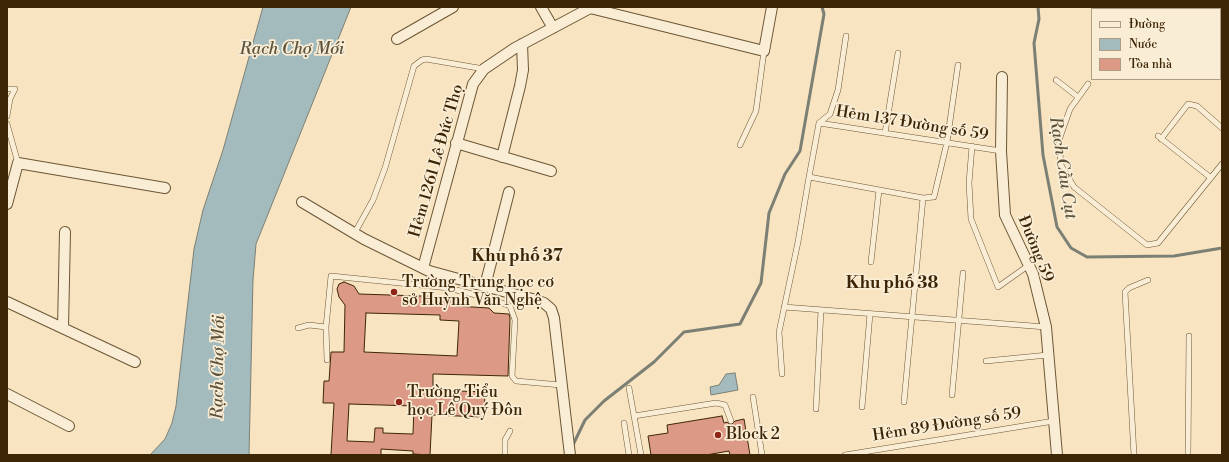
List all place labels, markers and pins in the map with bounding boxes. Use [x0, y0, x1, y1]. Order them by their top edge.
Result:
place label: Trường Trung học cơ sở Huỳnh Văn Nghệ [402, 273, 554, 311]
marker: Trường Trung học cơ sở Huỳnh Văn Nghệ [389, 287, 399, 297]
place label: Trường Tiểu học Lê Quý Đôn [407, 383, 523, 421]
marker: Trường Tiểu học Lê Quý Đôn [394, 397, 404, 407]
place label: Block 2 [726, 425, 780, 445]
marker: Block 2 [713, 430, 723, 440]

